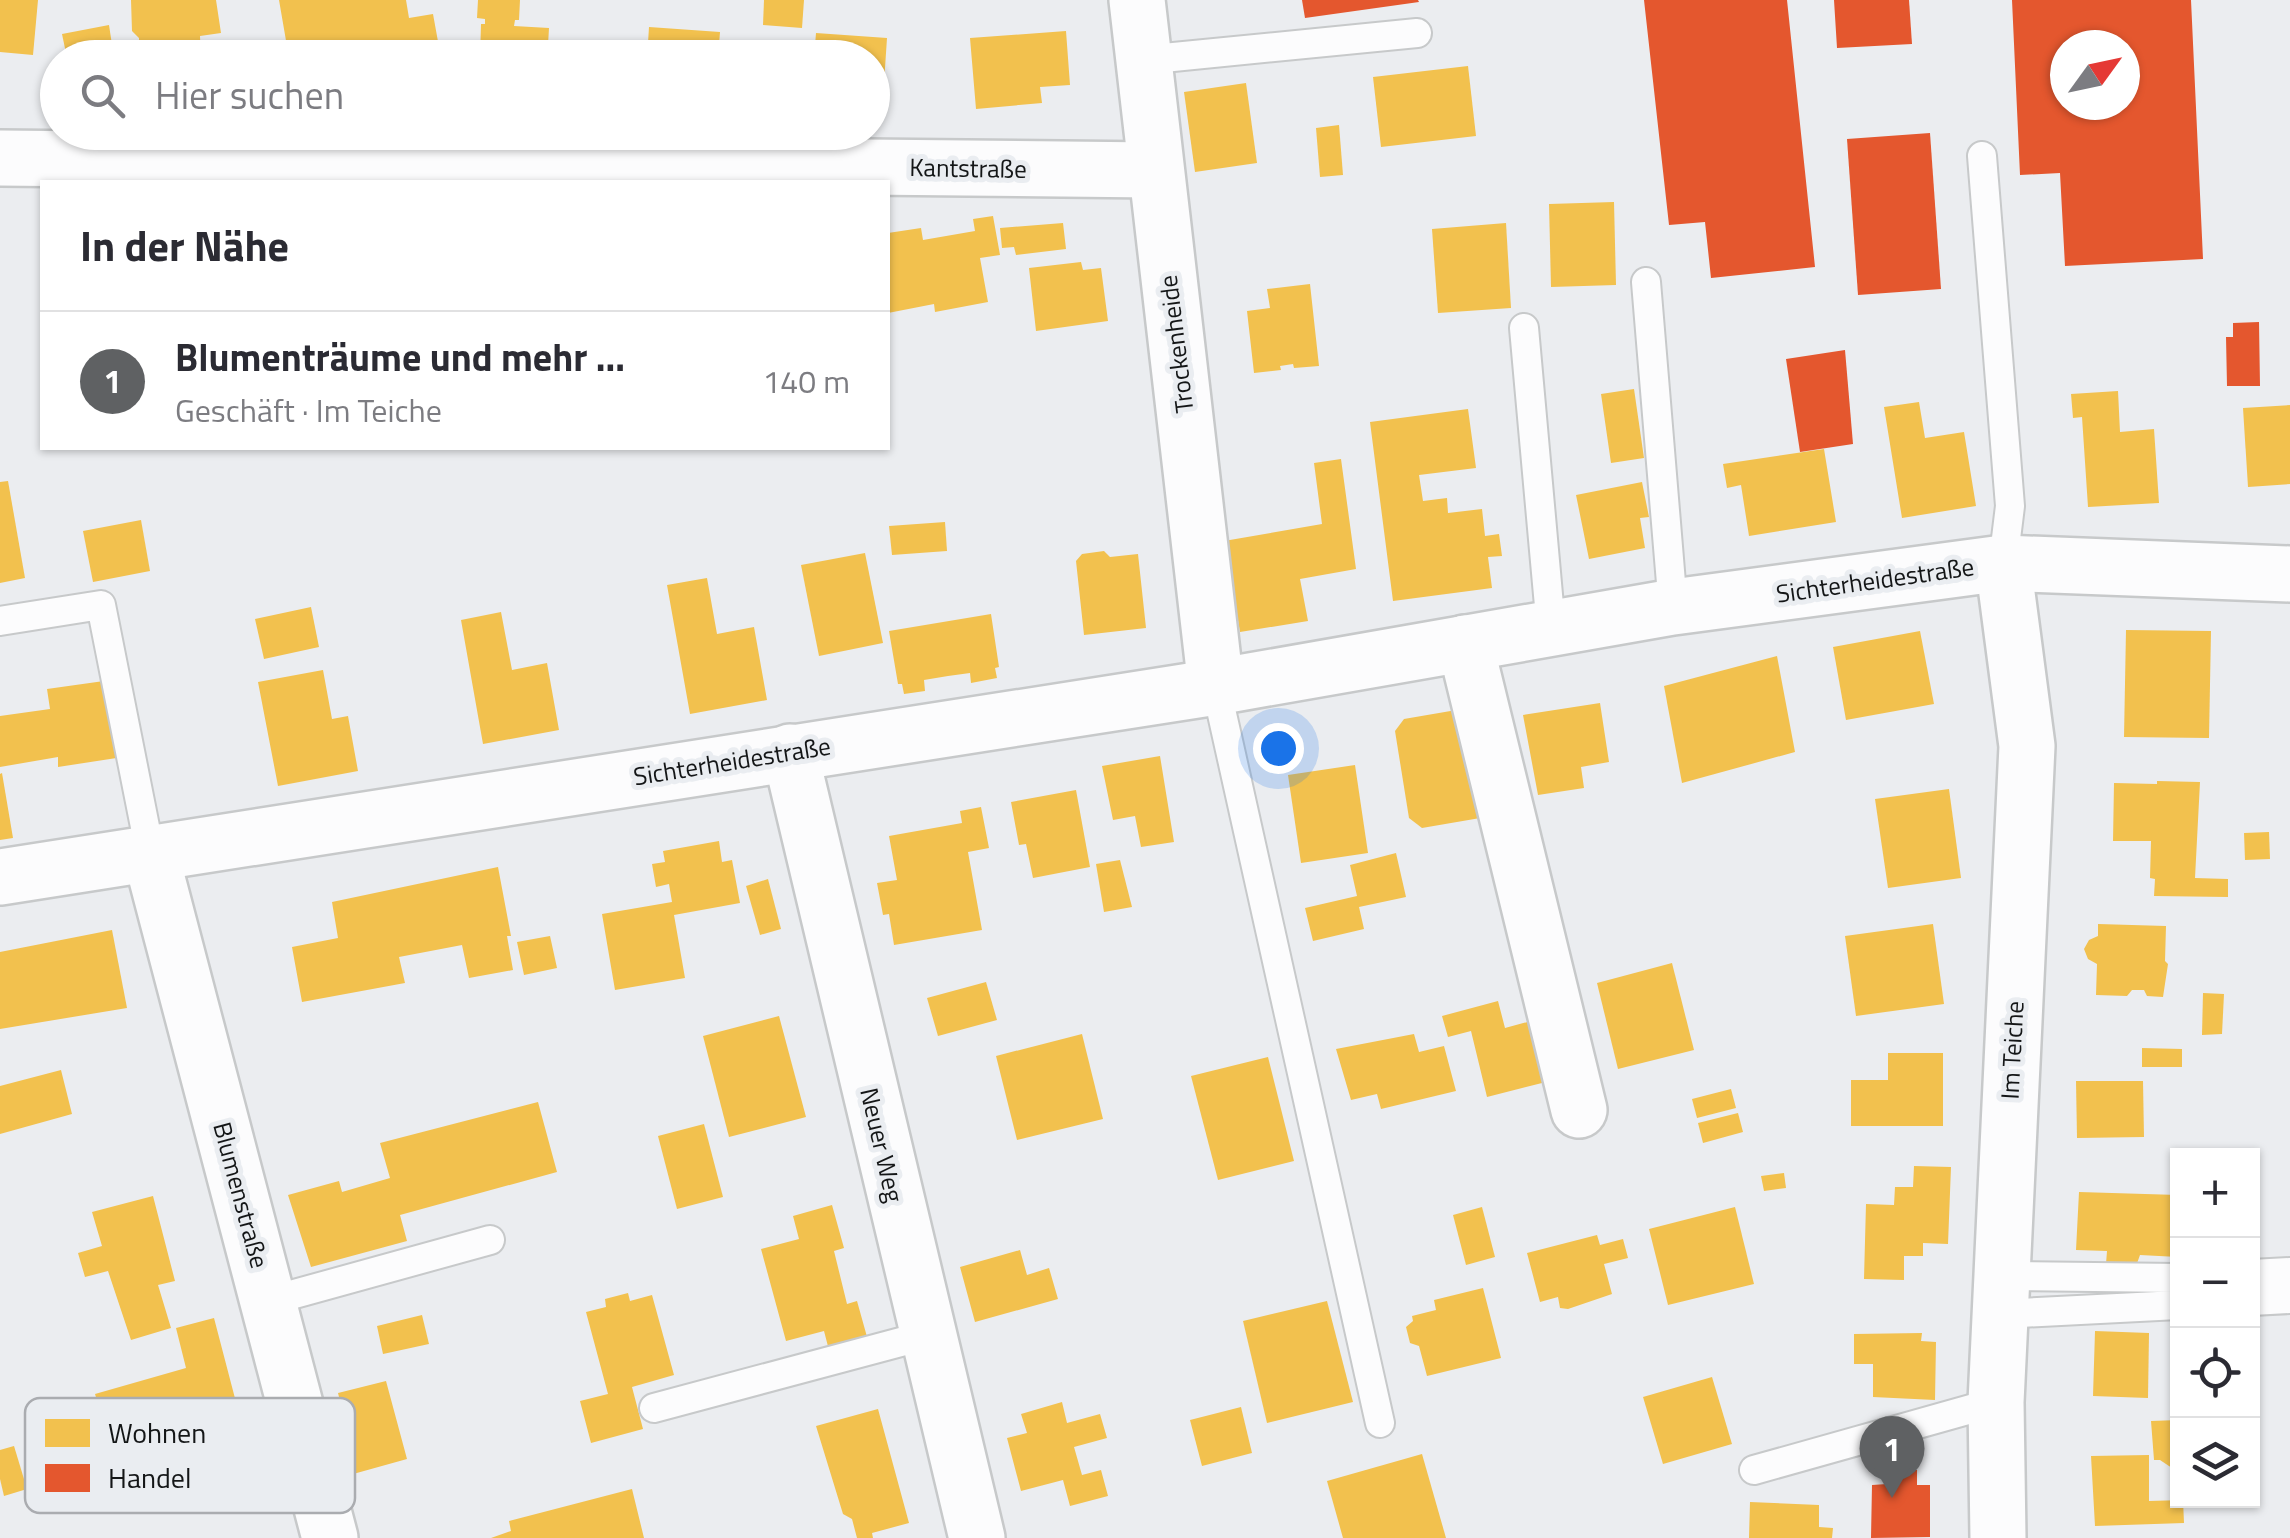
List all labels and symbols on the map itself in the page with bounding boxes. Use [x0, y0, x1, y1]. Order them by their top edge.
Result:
north arrow [2050, 30, 2140, 120]
street label: Kantstraße [909, 148, 1027, 188]
street label: Trockenheide [1149, 273, 1203, 415]
street label: Sichterheidestraße [1774, 547, 1976, 613]
your location [1253, 723, 1304, 774]
street label: Sichterheidestraße [631, 727, 833, 795]
street label: Im Teiche [1990, 1000, 2034, 1100]
street label: Neuer Weg [850, 1084, 914, 1206]
street label: Blumenstraße [203, 1118, 279, 1272]
legend [25, 1398, 355, 1513]
text: Wohnen [108, 1411, 206, 1454]
pin: 1 [1860, 1416, 1924, 1498]
text: Handel [108, 1456, 191, 1499]

